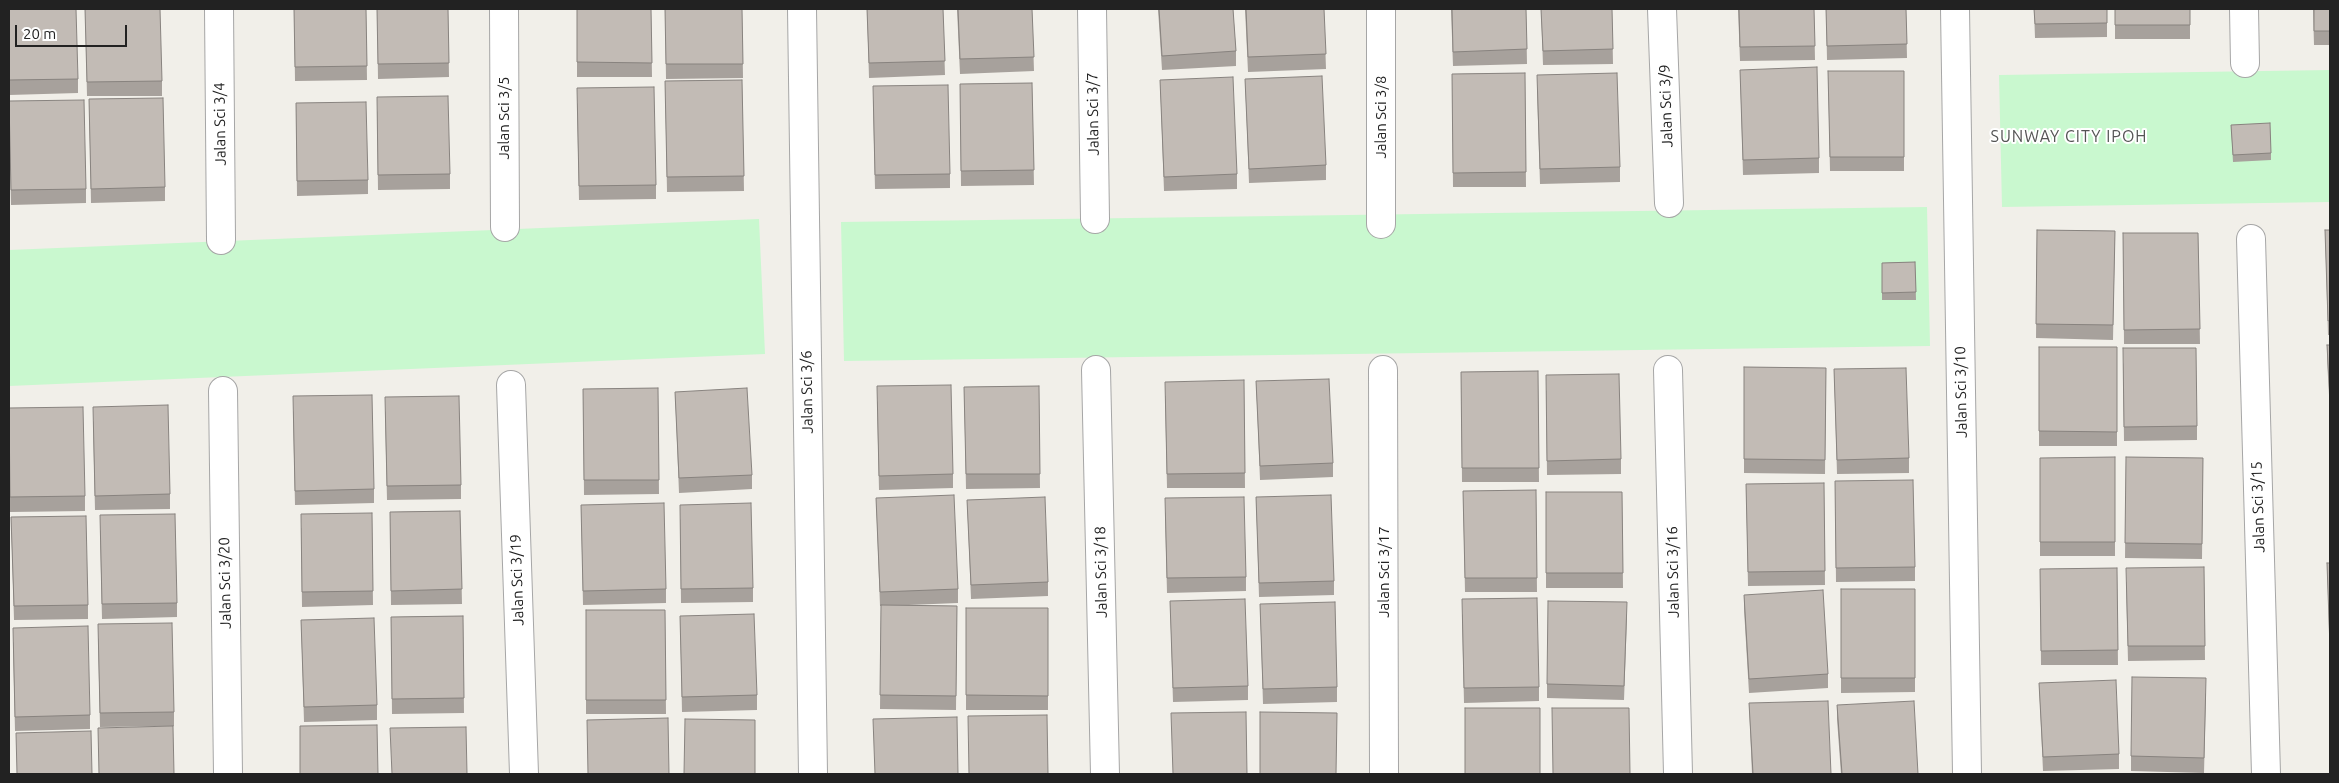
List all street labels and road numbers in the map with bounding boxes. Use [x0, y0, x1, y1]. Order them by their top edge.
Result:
street label: Jalan Sci 3/9 [1656, 64, 1676, 148]
street label: Jalan Sci 3/7 [1083, 72, 1103, 156]
street label: Jalan Sci 3/8 [1372, 75, 1390, 159]
street label: Jalan Sci 3/5 [495, 76, 513, 160]
street label: Jalan Sci 3/4 [210, 82, 230, 166]
street label: Jalan Sci 3/10 [1951, 346, 1971, 438]
street label: Jalan Sci 3/6 [797, 350, 817, 434]
street label: Jalan Sci 3/15 [2247, 461, 2269, 553]
street label: Jalan Sci 3/18 [1091, 526, 1111, 618]
street label: Jalan Sci 3/17 [1375, 526, 1393, 618]
street label: Jalan Sci 3/16 [1663, 526, 1683, 618]
street label: Jalan Sci 3/19 [506, 534, 528, 626]
street label: Jalan Sci 3/20 [215, 537, 235, 629]

